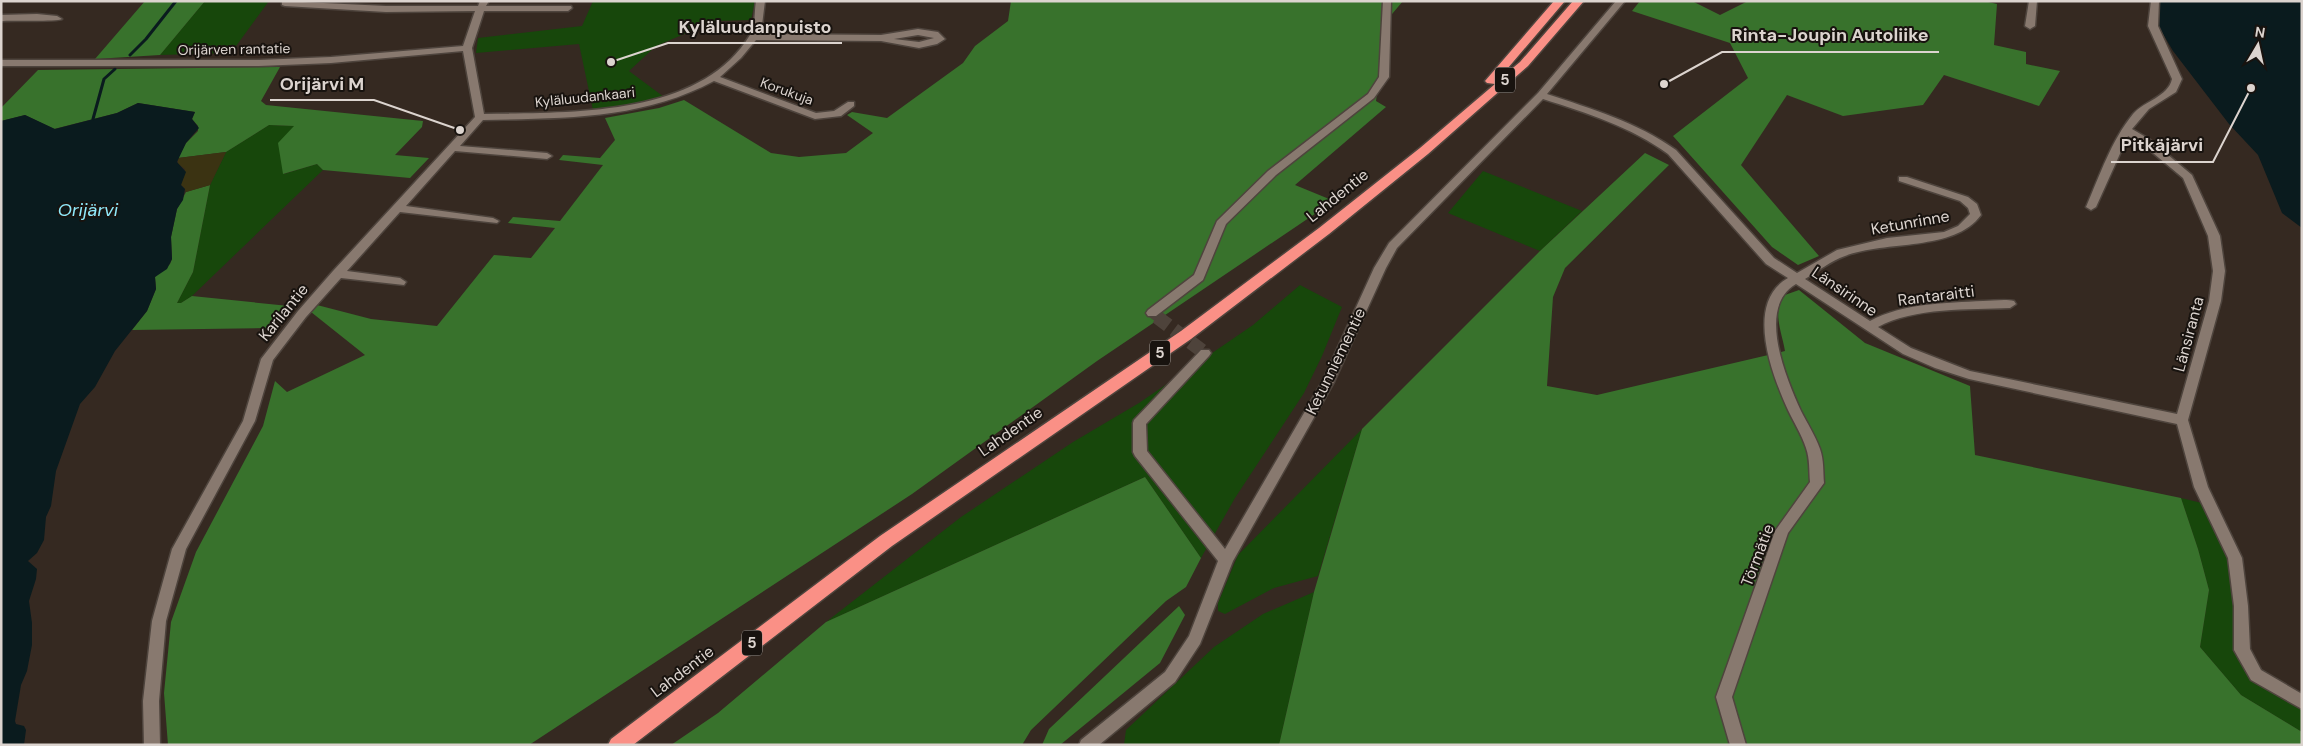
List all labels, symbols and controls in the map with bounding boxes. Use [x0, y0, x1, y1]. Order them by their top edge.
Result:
callout: Kyläluudanpuisto [668, 10, 842, 43]
text: Kyläluudanpuisto [678, 15, 832, 39]
callout: Rinta-Joupin Autoliike [1722, 19, 1939, 52]
north arrow [2233, 20, 2283, 70]
text: N [2254, 22, 2266, 42]
text: Rinta-Joupin Autoliike [1731, 23, 1929, 47]
street label: Orijärven rantatie [177, 39, 291, 59]
callout: Orijärvi M [270, 67, 374, 100]
road number: 5 [1495, 68, 1515, 92]
text: Orijärvi M [280, 72, 364, 96]
street label: Korukuja [758, 73, 816, 109]
street label: Kyläluudankaari [534, 83, 636, 111]
callout: Pitkäjärvi [2111, 129, 2213, 162]
text: Pitkäjärvi [2121, 133, 2203, 157]
street label: Lahdentie [1302, 164, 1373, 227]
water label: Orijärvi [58, 198, 119, 222]
street label: Ketunrinne [1869, 205, 1951, 240]
street label: Länsirinne [1808, 262, 1882, 321]
street label: Karilantie [254, 279, 313, 345]
street label: Rantaraitti [1897, 280, 1976, 311]
street label: Länsiranta [2168, 294, 2209, 374]
street label: Ketunniementie [1301, 304, 1370, 418]
road number: 5 [1150, 340, 1170, 366]
street label: Lahdentie [974, 402, 1047, 461]
street label: Törmätie [1736, 521, 1779, 589]
road number: 5 [742, 630, 762, 656]
street label: Lahdentie [646, 641, 718, 702]

